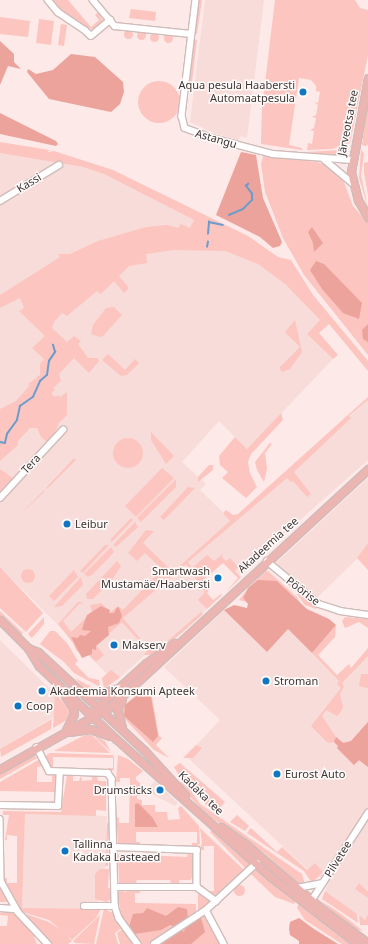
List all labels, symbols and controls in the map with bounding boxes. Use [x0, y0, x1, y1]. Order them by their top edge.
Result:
place label: Aqua pesula Haabersti Automaatpesula [178, 79, 295, 105]
marker: Aqua pesula Haabersti Automaatpesula [298, 87, 308, 97]
street label: Järveotsa tee [335, 89, 361, 157]
street label: Astangu [194, 127, 238, 151]
street label: Kassi [14, 170, 44, 196]
street label: Tera [19, 451, 43, 477]
street label: Akadeemia tee [235, 514, 301, 576]
place label: Leibur [75, 517, 108, 531]
marker: Leibur [62, 519, 72, 529]
place label: Smartwash Mustamäe/Haabersti [101, 565, 210, 591]
marker: Smartwash Mustamäe/Haabersti [213, 573, 223, 583]
street label: Pöörise [284, 574, 322, 608]
place label: Makserv [122, 638, 166, 652]
marker: Makserv [109, 640, 119, 650]
place label: Stroman [274, 674, 318, 688]
marker: Stroman [261, 676, 271, 686]
place label: Akadeemia Konsumi Apteek [50, 684, 195, 698]
marker: Akadeemia Konsumi Apteek [37, 686, 47, 696]
place label: Coop [26, 699, 53, 713]
marker: Coop [13, 701, 23, 711]
place label: Eurost Auto [285, 767, 345, 781]
street label: Kadaka tee [176, 768, 226, 818]
marker: Eurost Auto [272, 769, 282, 779]
place label: Drumsticks [94, 783, 152, 797]
marker: Drumsticks [155, 785, 165, 795]
place label: Tallinna Kadaka Lasteaed [73, 838, 160, 864]
street label: Pilvetee [322, 838, 354, 880]
marker: Tallinna Kadaka Lasteaed [60, 846, 70, 856]

